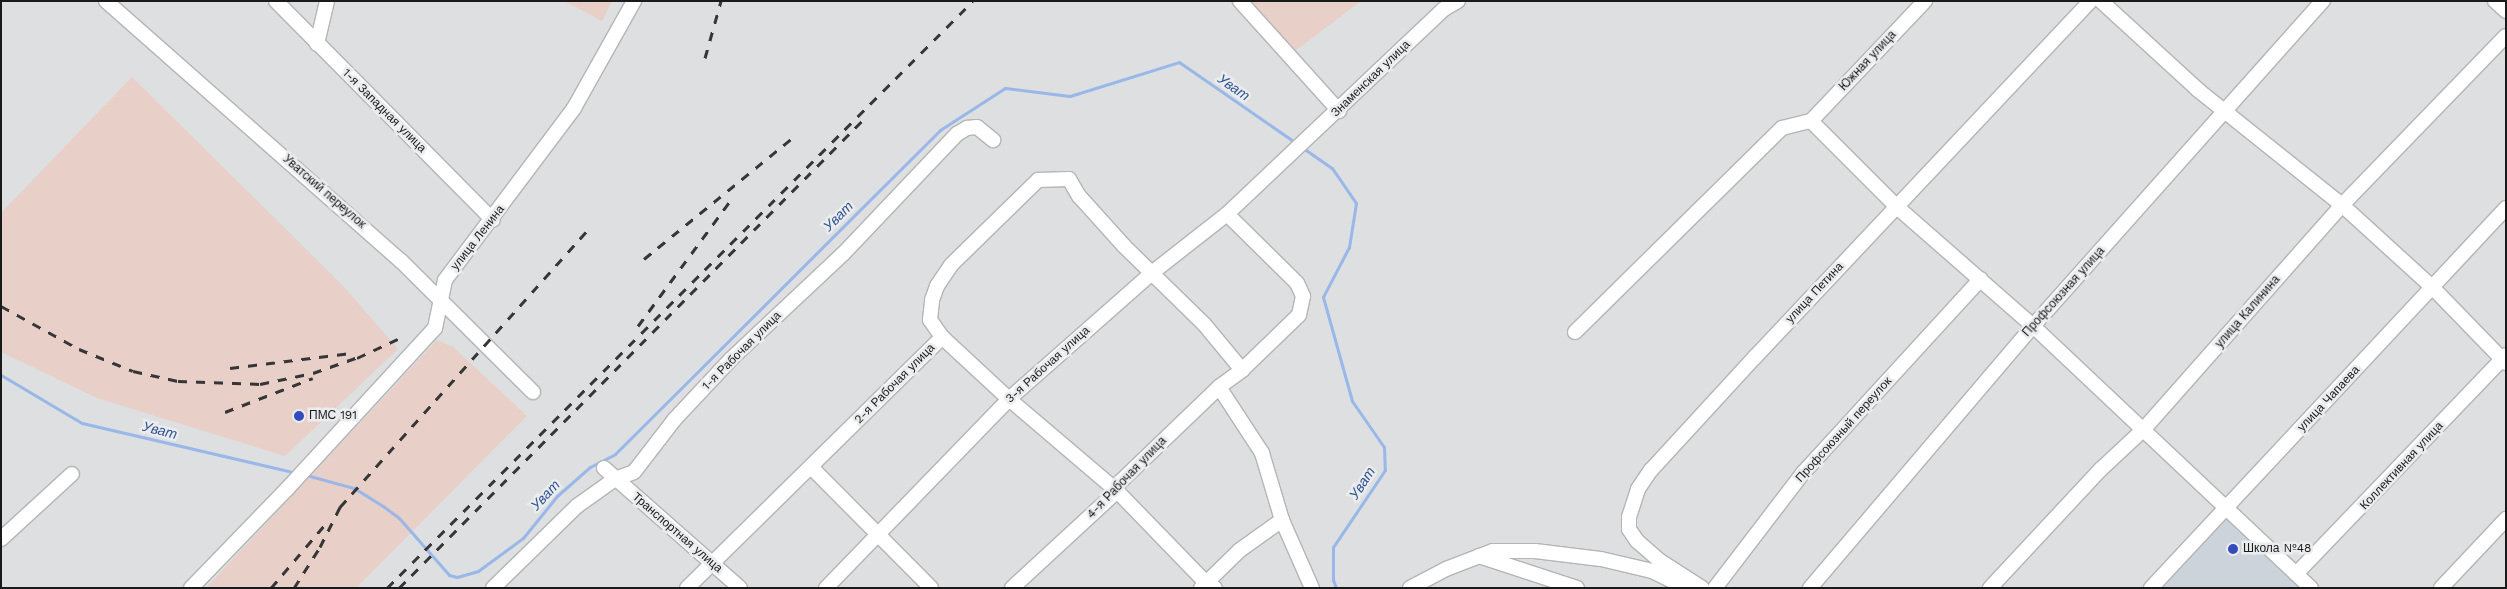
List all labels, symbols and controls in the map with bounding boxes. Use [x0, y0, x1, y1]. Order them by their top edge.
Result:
street label: Южная улица [1836, 28, 1900, 94]
street label: Знаменская улица [1329, 38, 1413, 120]
street label: 1-я Западная улица [339, 66, 429, 156]
water label: Уват [1215, 70, 1253, 104]
street label: Уватский переулок [280, 152, 368, 232]
water label: Уват [820, 198, 856, 234]
street label: улица Ленина [448, 203, 508, 273]
street label: Профсоюзная улица [2020, 244, 2108, 340]
street label: улица Петина [1783, 260, 1847, 326]
street label: улица Калинина [2213, 273, 2283, 351]
street label: 1-я Рабочая улица [700, 309, 784, 393]
street label: 3-я Рабочая улица [1003, 324, 1093, 406]
street label: 2-я Рабочая улица [852, 341, 938, 427]
street label: улица Чапаева [2295, 363, 2363, 435]
street label: Профсоюзный переулок [1793, 375, 1895, 485]
place label: ПМС 191 [309, 409, 357, 423]
marker: ПМС 191 [293, 410, 305, 422]
water label: Уват [141, 418, 179, 442]
street label: Коллективная улица [2358, 419, 2446, 513]
street label: 4-я Рабочая улица [1084, 434, 1170, 522]
water label: Уват [1345, 464, 1379, 502]
water label: Уват [527, 476, 563, 514]
street label: Транспортная улица [629, 490, 725, 576]
place label: Школа №48 [2243, 542, 2311, 556]
marker: Школа №48 [2227, 543, 2239, 555]

